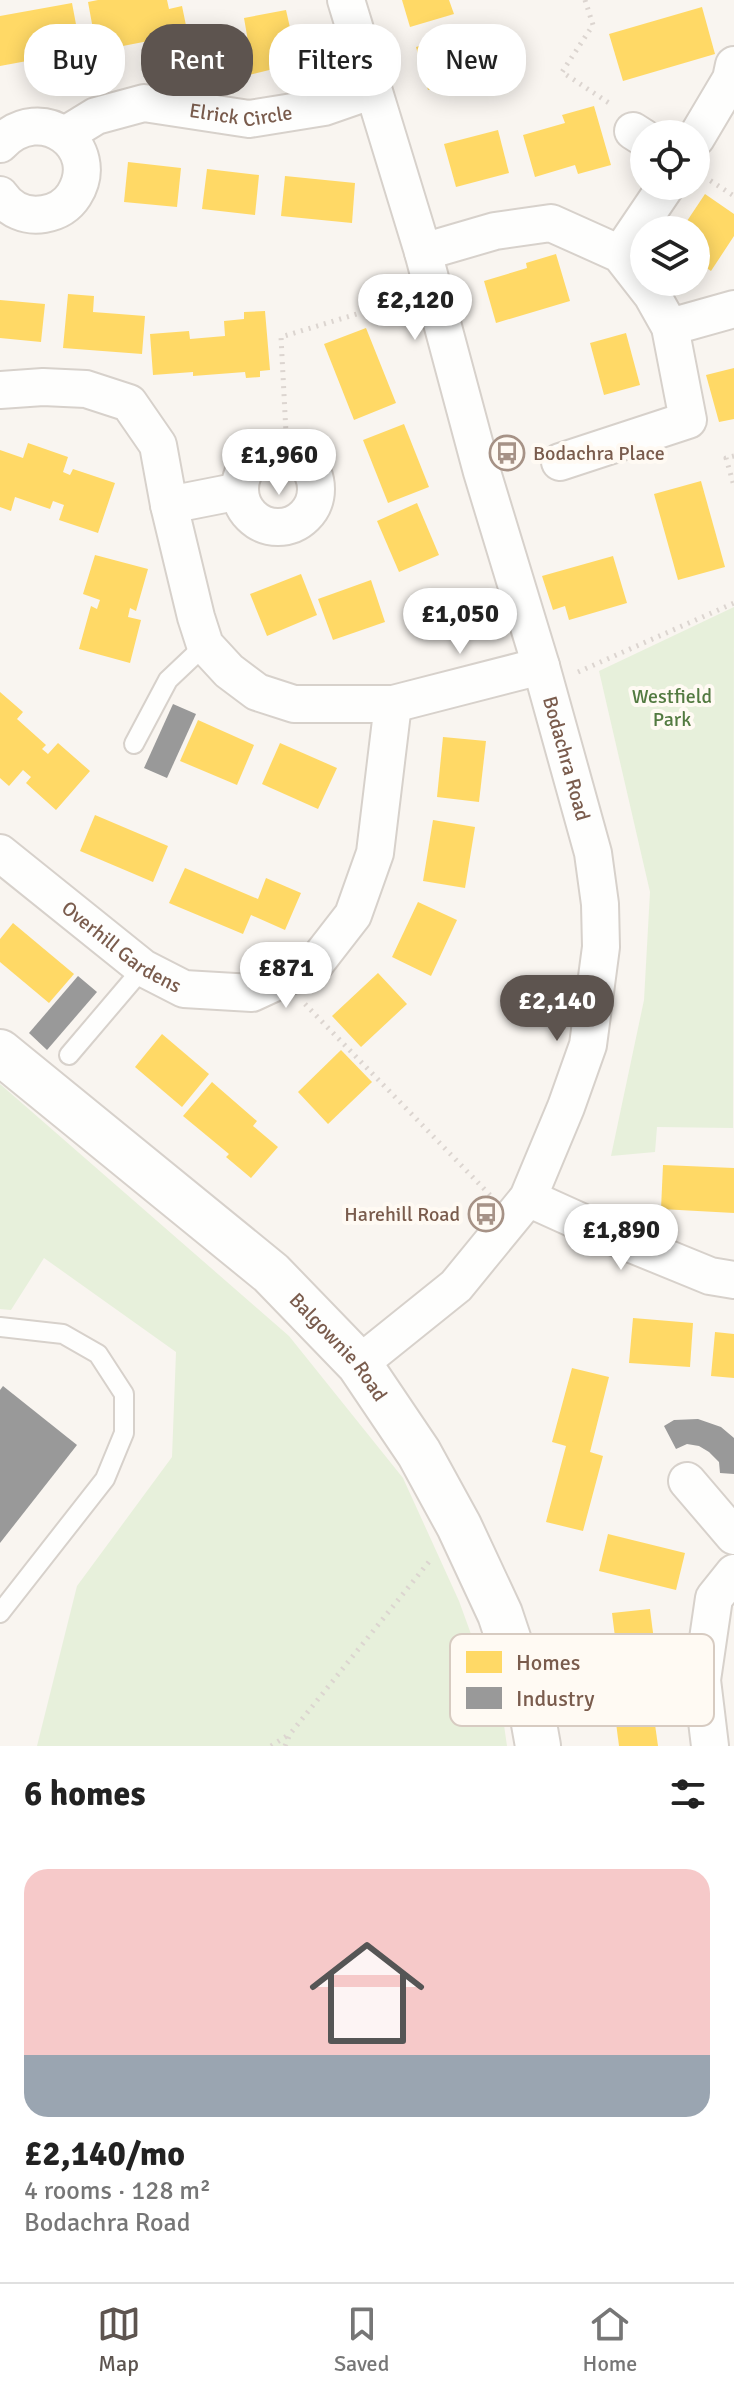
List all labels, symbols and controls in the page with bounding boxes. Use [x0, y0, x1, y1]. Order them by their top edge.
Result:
chip: Buy [24, 24, 125, 96]
chip: Rent [141, 24, 253, 96]
chip: Filters [269, 24, 401, 96]
chip: New [417, 24, 526, 96]
street label: Elrick Circle [188, 98, 294, 132]
map controls [630, 120, 710, 296]
button: locate [630, 120, 710, 200]
button: layers [630, 216, 710, 296]
pin: £2,120 [350, 274, 480, 342]
text: £2,120 [376, 284, 454, 316]
pin: £1,960 [214, 429, 344, 497]
bus stop icon: Bodachra Place [488, 434, 526, 472]
text: £1,960 [240, 439, 318, 471]
place label: Bodachra Place [533, 441, 665, 466]
pin: £1,050 [395, 588, 525, 656]
text: £1,050 [421, 598, 499, 630]
park label: Westfield Park [632, 684, 712, 732]
street label: Bodachra Road [538, 693, 596, 824]
street label: Overhill Gardens [57, 895, 186, 998]
pin: £871 [239, 942, 333, 1010]
text: £871 [258, 952, 314, 984]
pin: £2,140 [492, 975, 622, 1043]
text: £2,140 [518, 985, 596, 1017]
bus stop icon: Harehill Road [467, 1195, 505, 1233]
place label: Harehill Road [344, 1202, 460, 1227]
pin: £1,890 [556, 1204, 686, 1272]
text: £1,890 [582, 1214, 660, 1246]
street label: Balgownie Road [284, 1287, 393, 1406]
legend [450, 1634, 714, 1726]
text: Homes [516, 1649, 580, 1676]
text: Industry [516, 1685, 595, 1712]
icon: filters [666, 1772, 710, 1816]
text: 6 homes [24, 1773, 145, 1815]
icon: home [295, 1921, 439, 2065]
text: £2,140/mo [24, 2133, 185, 2175]
text: 4 rooms · 128 m² [24, 2175, 211, 2207]
text: Bodachra Road [24, 2207, 190, 2239]
tab: Map [97, 2302, 141, 2377]
tab: Saved [334, 2302, 389, 2377]
tab: Home [583, 2302, 637, 2377]

